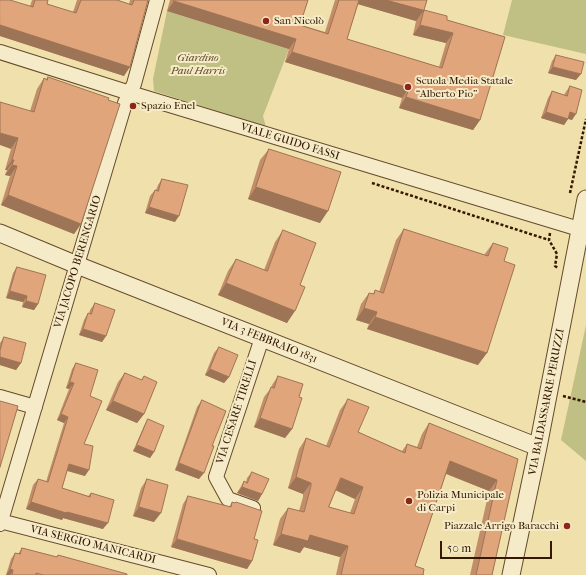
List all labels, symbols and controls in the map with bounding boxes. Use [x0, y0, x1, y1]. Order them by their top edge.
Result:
place label: San Nicolò [274, 14, 324, 28]
marker: San Nicolò [261, 16, 271, 26]
park label: Giardino Paul Harris [171, 51, 225, 77]
place label: Scuola Media Statale “Alberto Pio” [416, 74, 513, 100]
marker: Scuola Media Statale “Alberto Pio” [403, 82, 413, 92]
place label: Spazio Enel [141, 99, 195, 113]
marker: Spazio Enel [128, 101, 138, 111]
street label: VIALE GUIDO FASSI [239, 121, 341, 163]
street label: VIA JACOPO BERENGARIO [52, 194, 104, 330]
street label: VIA 3 FEBBRAIO 1831 [219, 316, 319, 366]
street label: VIA BALDASSARRE PERUZZI [526, 327, 568, 477]
street label: VIA CESARE TIRELLI [214, 358, 260, 466]
place label: Polizia Municipale di Carpi [417, 488, 504, 514]
marker: Polizia Municipale di Carpi [404, 496, 414, 506]
place label: Piazzale Arrigo Baracchi [444, 519, 559, 533]
marker: Piazzale Arrigo Baracchi [562, 521, 572, 531]
street label: VIA SERGIO MANICARDI [29, 523, 157, 567]
scale bar [442, 533, 554, 559]
text: 50 m [447, 541, 471, 555]

